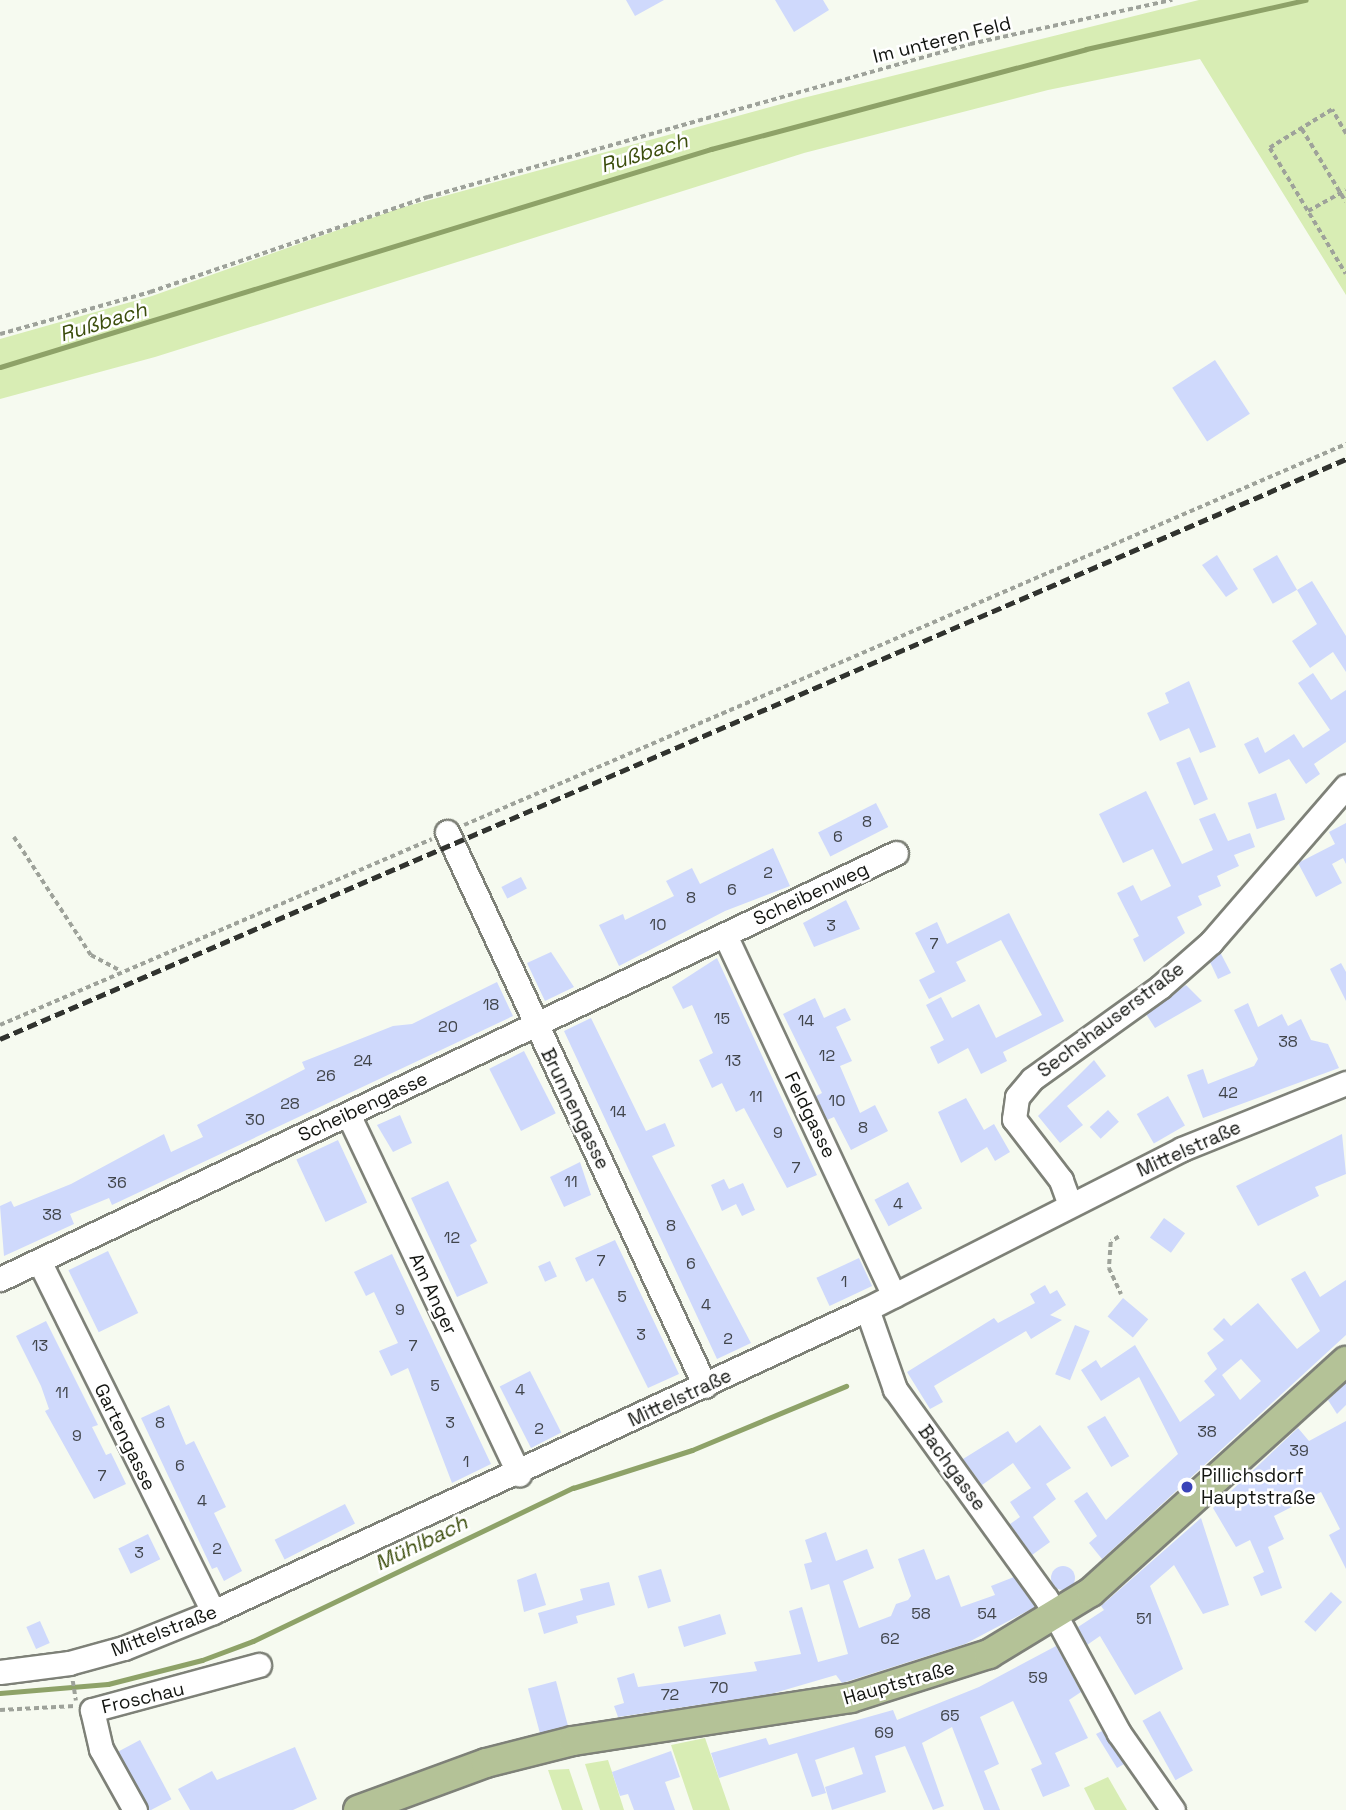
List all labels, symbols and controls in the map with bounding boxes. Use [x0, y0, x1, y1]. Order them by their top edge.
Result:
street label: Im unteren Feld [871, 12, 1013, 68]
water label: Rußbach [597, 128, 691, 178]
water label: Rußbach [56, 297, 150, 347]
house number: 8 [862, 812, 872, 832]
house number: 6 [833, 827, 843, 847]
street label: Scheibenweg [750, 857, 872, 931]
house number: 2 [763, 863, 773, 883]
house number: 6 [727, 880, 737, 900]
house number: 8 [686, 888, 696, 908]
house number: 10 [650, 915, 666, 935]
house number: 3 [826, 916, 836, 936]
house number: 7 [929, 934, 939, 954]
street label: Sechshauserstraße [1033, 957, 1189, 1083]
house number: 18 [483, 995, 499, 1015]
house number: 15 [714, 1009, 730, 1029]
house number: 14 [798, 1011, 814, 1031]
house number: 20 [438, 1017, 458, 1037]
house number: 38 [1278, 1032, 1298, 1052]
street label: Brunnengasse [536, 1045, 614, 1173]
house number: 12 [819, 1046, 835, 1066]
house number: 24 [353, 1051, 373, 1071]
house number: 13 [725, 1051, 741, 1071]
house number: 26 [316, 1066, 336, 1086]
street label: Scheibengasse [295, 1067, 431, 1147]
street label: Feldgasse [779, 1068, 841, 1162]
house number: 42 [1218, 1083, 1238, 1103]
house number: 11 [749, 1087, 763, 1107]
house number: 10 [829, 1091, 845, 1111]
house number: 28 [280, 1094, 300, 1114]
house number: 14 [610, 1102, 626, 1122]
house number: 30 [245, 1110, 265, 1130]
street label: Mittelstraße [1134, 1116, 1244, 1182]
house number: 8 [858, 1118, 868, 1138]
house number: 9 [773, 1123, 783, 1143]
house number: 7 [791, 1158, 801, 1178]
house number: 11 [564, 1172, 578, 1192]
house number: 36 [107, 1173, 127, 1193]
house number: 4 [893, 1194, 903, 1214]
house number: 38 [42, 1205, 62, 1225]
house number: 8 [666, 1216, 676, 1236]
house number: 12 [444, 1228, 460, 1248]
street label: Am Anger [404, 1250, 462, 1338]
house number: 7 [596, 1251, 606, 1271]
house number: 6 [686, 1254, 696, 1274]
house number: 1 [841, 1272, 847, 1292]
house number: 5 [617, 1287, 627, 1307]
house number: 4 [701, 1295, 711, 1315]
house number: 9 [395, 1300, 405, 1320]
house number: 3 [636, 1325, 646, 1345]
house number: 2 [723, 1329, 733, 1349]
house number: 13 [32, 1336, 48, 1356]
house number: 7 [408, 1336, 418, 1356]
street label: Mittelstraße [625, 1364, 735, 1432]
house number: 5 [430, 1376, 440, 1396]
street label: Gartengasse [89, 1380, 161, 1494]
house number: 4 [515, 1380, 525, 1400]
house number: 11 [55, 1383, 69, 1403]
house number: 8 [155, 1413, 165, 1433]
house number: 3 [445, 1413, 455, 1433]
house number: 2 [534, 1419, 544, 1439]
street label: Bachgasse [913, 1421, 991, 1515]
house number: 38 [1197, 1422, 1217, 1442]
house number: 9 [72, 1426, 82, 1446]
house number: 39 [1289, 1441, 1309, 1461]
house number: 1 [463, 1452, 469, 1472]
house number: 6 [175, 1456, 185, 1476]
place label: Pillichsdorf Hauptstraße [1201, 1465, 1316, 1509]
house number: 7 [97, 1466, 107, 1486]
marker: Pillichsdorf Hauptstraße [1179, 1479, 1195, 1495]
house number: 4 [197, 1491, 207, 1511]
water label: Mühlbach [371, 1510, 471, 1576]
house number: 2 [212, 1539, 222, 1559]
house number: 3 [134, 1543, 144, 1563]
street label: Mittelstraße [108, 1600, 220, 1662]
house number: 58 [911, 1604, 931, 1624]
house number: 54 [977, 1604, 997, 1624]
house number: 51 [1136, 1609, 1152, 1629]
house number: 62 [880, 1629, 900, 1649]
street label: Hauptstraße [841, 1656, 957, 1710]
house number: 59 [1028, 1668, 1048, 1688]
street label: Froschau [99, 1677, 187, 1719]
house number: 70 [709, 1678, 729, 1698]
house number: 72 [661, 1685, 679, 1705]
house number: 65 [940, 1706, 960, 1726]
house number: 69 [874, 1723, 894, 1743]

